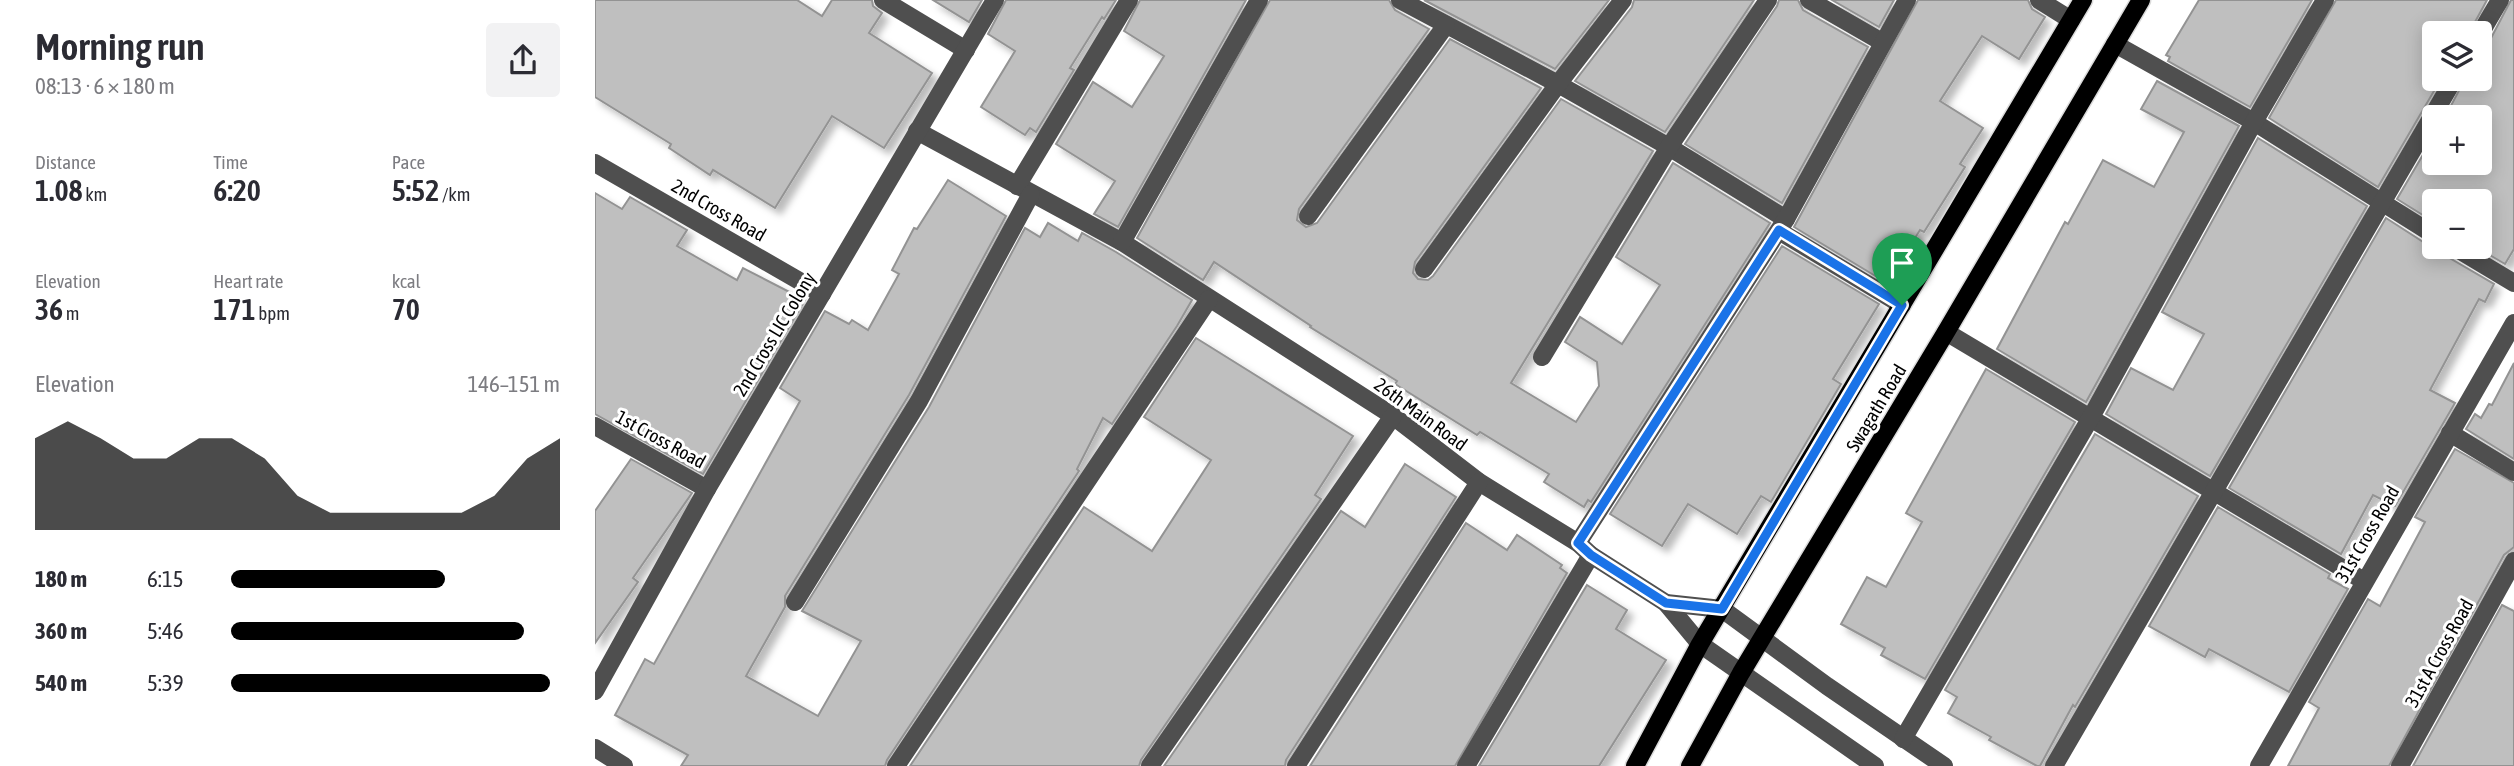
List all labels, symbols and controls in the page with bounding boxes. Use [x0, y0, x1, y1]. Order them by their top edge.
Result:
map controls [2422, 21, 2492, 259]
button: layers [2422, 21, 2492, 91]
button: share [486, 23, 560, 97]
text: Morning run [35, 25, 205, 68]
text: 08:13 · 6 × 180 m [35, 73, 175, 99]
button: + [2422, 105, 2492, 175]
text: Distance [35, 151, 96, 173]
text: Time [213, 151, 248, 173]
text: Pace [392, 151, 425, 173]
text: 1.08 [35, 173, 83, 207]
text: 6:20 [213, 173, 261, 207]
text: 5:52 [392, 173, 439, 207]
street label: 2nd Cross Road [668, 174, 770, 246]
text: km [83, 183, 107, 205]
text: /km [439, 183, 470, 205]
button: − [2422, 189, 2492, 259]
pin [1872, 233, 1932, 305]
icon: arrive [1883, 244, 1921, 282]
street label: 2nd Cross LIC Colony [728, 268, 820, 400]
text: Elevation [35, 270, 101, 292]
text: Heart rate [213, 270, 283, 292]
text: kcal [392, 270, 421, 292]
text: 36 [35, 292, 63, 326]
text: 171 [213, 292, 256, 326]
text: 70 [392, 292, 420, 326]
text: m [63, 302, 80, 324]
text: bpm [256, 302, 290, 324]
street label: Swagath Road [1841, 360, 1911, 456]
text: Elevation [35, 371, 115, 397]
text: 146–151 m [467, 371, 560, 397]
street label: 26th Main Road [1370, 373, 1472, 455]
street label: 1st Cross Road [612, 405, 710, 473]
street label: 31st Cross Road [2330, 482, 2404, 586]
text: 180 m [35, 566, 87, 592]
text: 6:15 [147, 566, 184, 592]
street label: 31st A Cross Road [2400, 595, 2478, 711]
text: 360 m [35, 618, 87, 644]
text: 5:46 [147, 618, 184, 644]
text: 540 m [35, 670, 87, 696]
text: 5:39 [147, 670, 184, 696]

